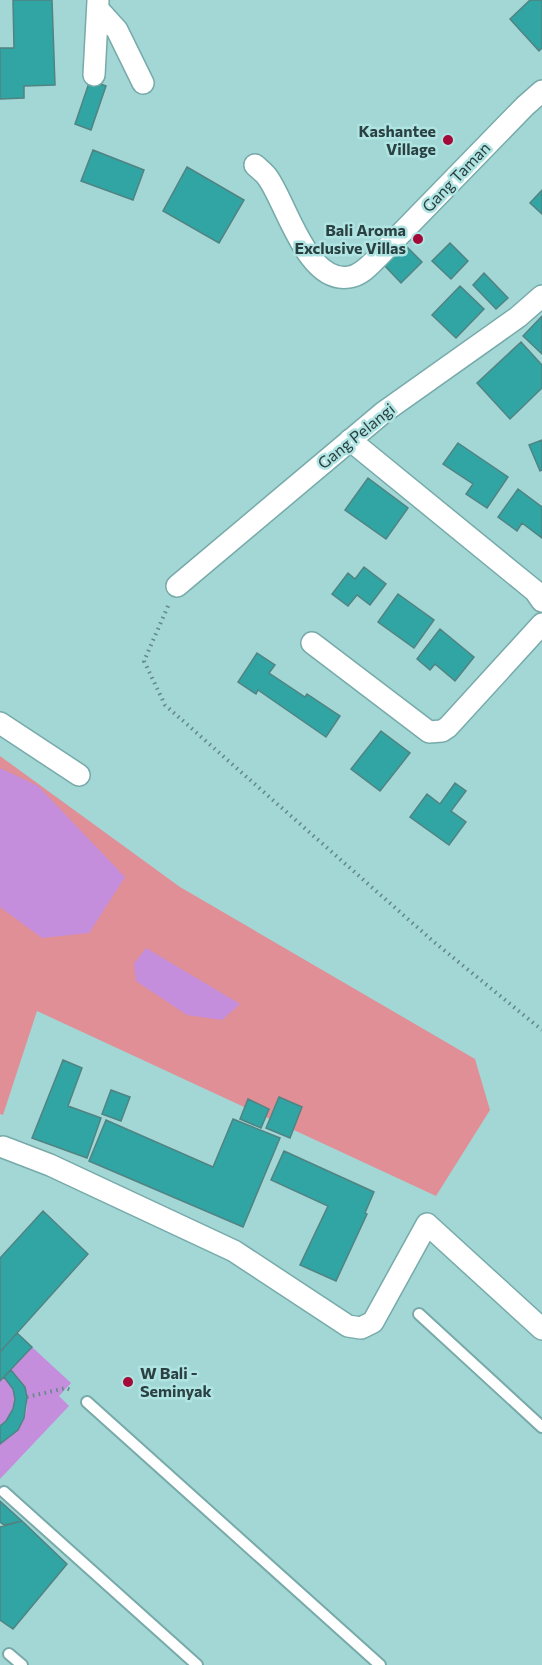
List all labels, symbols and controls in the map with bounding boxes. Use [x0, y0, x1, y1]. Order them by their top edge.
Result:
place label: Kashantee Village [358, 121, 436, 158]
marker: Kashantee Village [441, 133, 455, 147]
street label: Gang Taman [418, 138, 494, 216]
place label: Bali Aroma Exclusive Villas [294, 220, 406, 257]
marker: Bali Aroma Exclusive Villas [411, 232, 425, 246]
street label: Gang Pelangi [313, 399, 398, 472]
place label: W Bali - Seminyak [140, 1363, 213, 1400]
marker: W Bali - Seminyak [121, 1375, 135, 1389]

